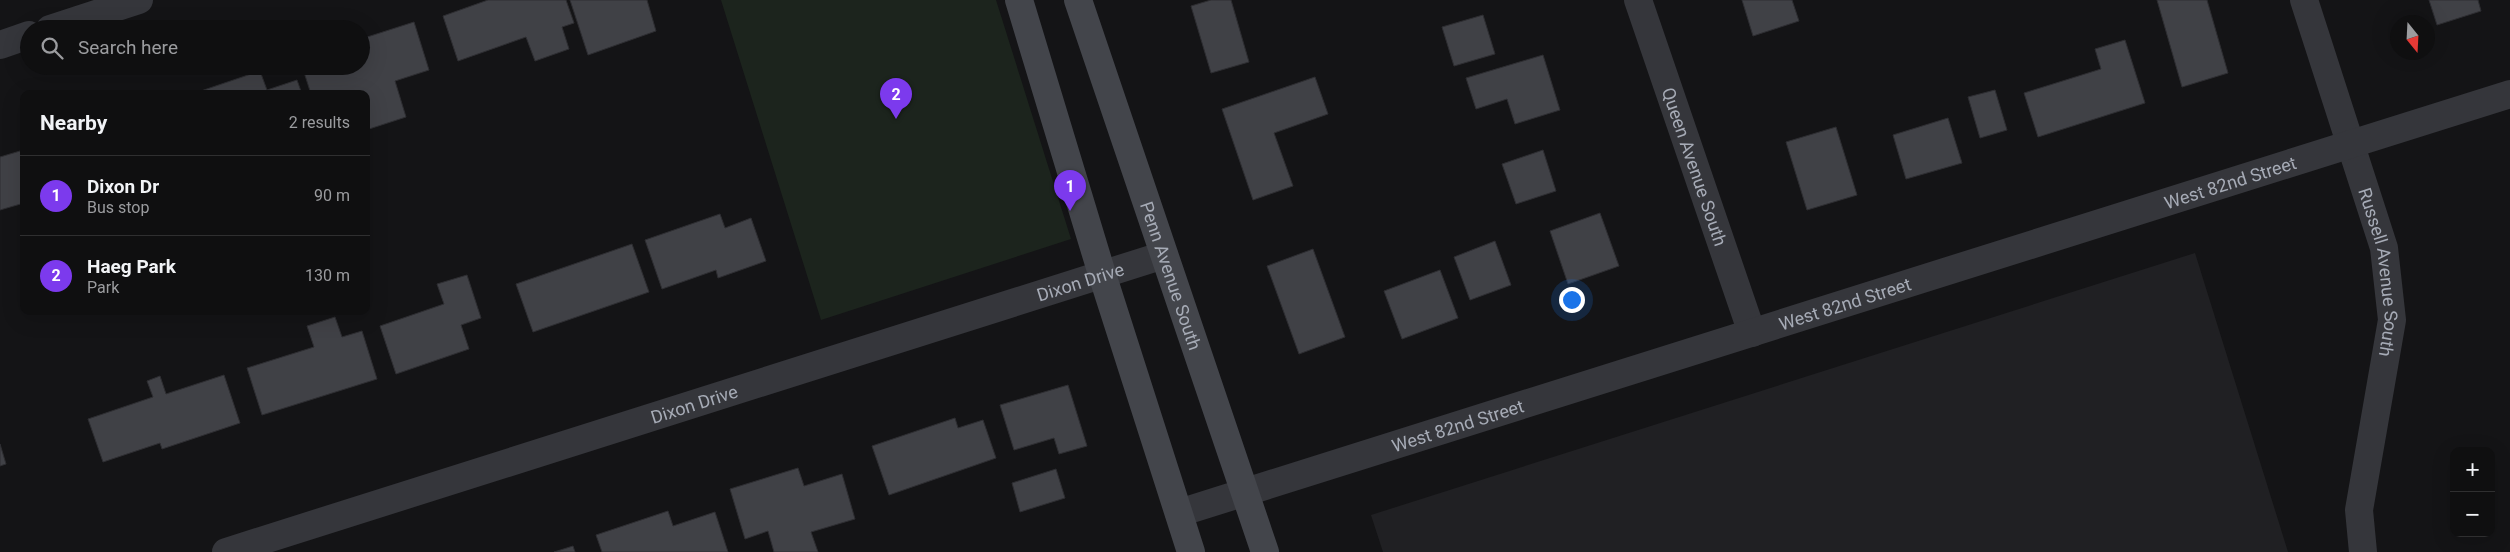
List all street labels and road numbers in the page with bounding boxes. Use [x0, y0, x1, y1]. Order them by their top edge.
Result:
street label: Queen Avenue South [1658, 85, 1732, 248]
street label: West 82nd Street [2162, 151, 2299, 213]
street label: Russell Avenue South [2355, 185, 2403, 358]
street label: Penn Avenue South [1137, 199, 1206, 353]
street label: Dixon Drive [1034, 258, 1126, 305]
street label: West 82nd Street [1776, 273, 1913, 334]
street label: Dixon Drive [648, 380, 740, 427]
street label: West 82nd Street [1389, 395, 1526, 456]

